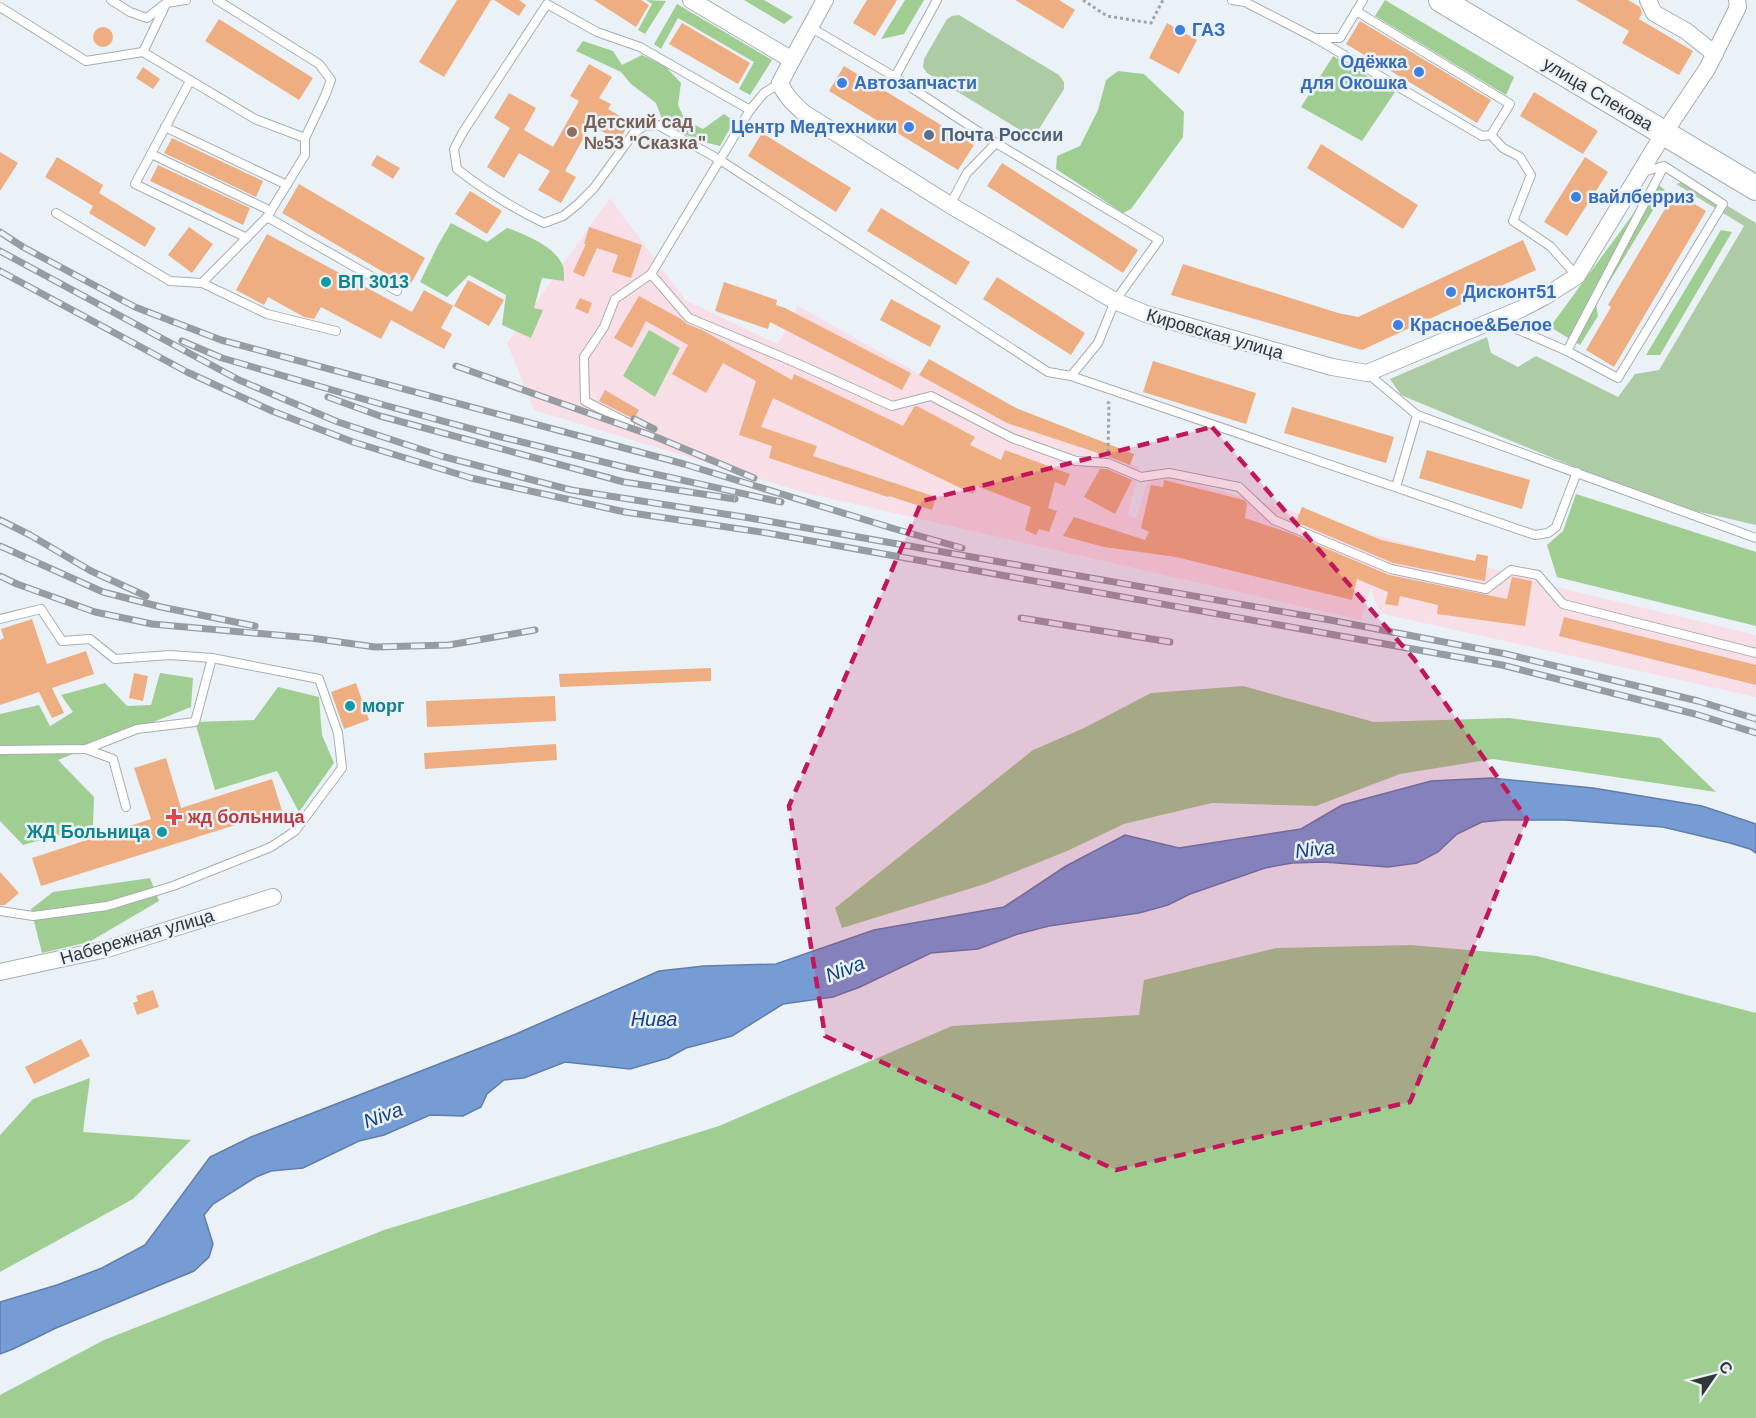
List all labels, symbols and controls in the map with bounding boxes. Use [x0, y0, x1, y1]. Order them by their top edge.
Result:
place label: ГАЗ [1192, 20, 1225, 40]
marker: ГАЗ [1173, 23, 1187, 37]
place label: Одёжка для Окошка [1301, 52, 1408, 93]
street label: улица Спекова [1539, 53, 1657, 135]
marker: Одёжка для Окошка [1412, 65, 1426, 79]
place label: Автозапчасти [854, 73, 977, 93]
marker: Автозапчасти [835, 76, 849, 90]
place label: Детский сад №53 "Сказка" [584, 112, 706, 153]
place label: Центр Медтехники [731, 117, 897, 137]
marker: Центр Медтехники [902, 120, 916, 134]
marker: Детский сад №53 "Сказка" [565, 125, 579, 139]
place label: Почта России [941, 125, 1063, 145]
marker: Почта России [922, 128, 936, 142]
place label: вайлберриз [1588, 187, 1694, 207]
marker: вайлберриз [1569, 190, 1583, 204]
place label: ВП 3013 [338, 272, 409, 292]
marker: ВП 3013 [319, 275, 333, 289]
place label: Дисконт51 [1463, 282, 1556, 302]
marker: Дисконт51 [1444, 285, 1458, 299]
street label: Кировская улица [1144, 305, 1287, 363]
place label: Красное&Белое [1410, 315, 1552, 335]
marker: Красное&Белое [1391, 318, 1405, 332]
place label: морг [362, 696, 405, 716]
marker: морг [343, 699, 357, 713]
place label: жд больница [187, 807, 306, 827]
marker: жд больница [165, 808, 183, 826]
place label: ЖД Больница [26, 822, 151, 842]
marker: ЖД Больница [155, 825, 169, 839]
water label: Niva [1294, 836, 1336, 862]
street label: Набережная улица [58, 905, 217, 969]
water label: Niva [822, 952, 868, 986]
water label: Нива [631, 1008, 677, 1030]
water label: Niva [360, 1098, 406, 1132]
north arrow [1684, 1346, 1744, 1406]
text: С [1716, 1358, 1736, 1378]

